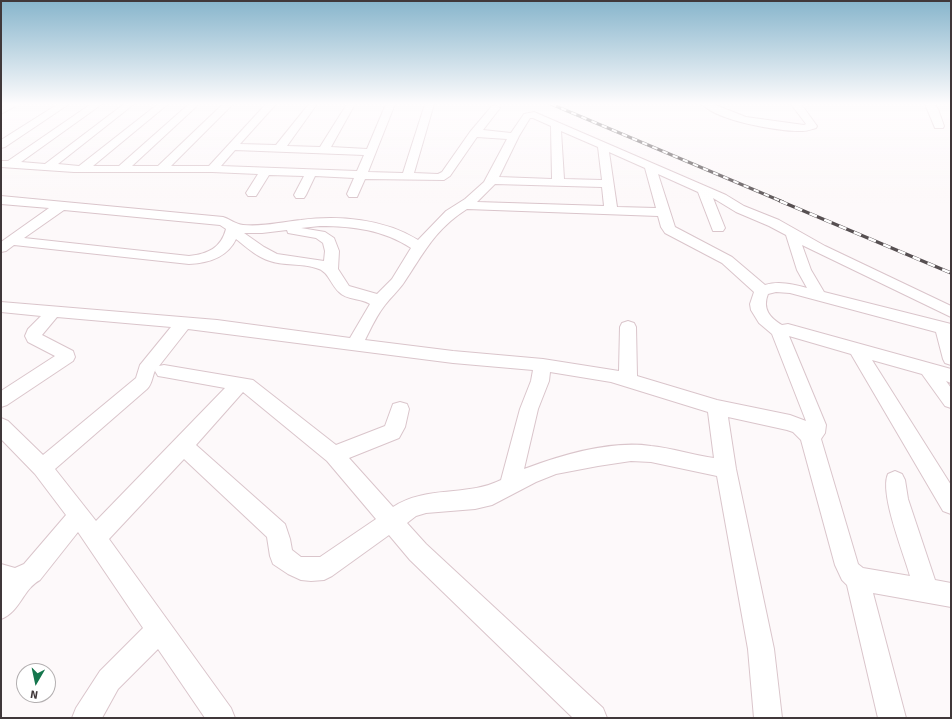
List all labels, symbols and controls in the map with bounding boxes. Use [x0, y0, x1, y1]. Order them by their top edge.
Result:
north arrow [16, 663, 56, 703]
text: N [29, 687, 39, 701]

